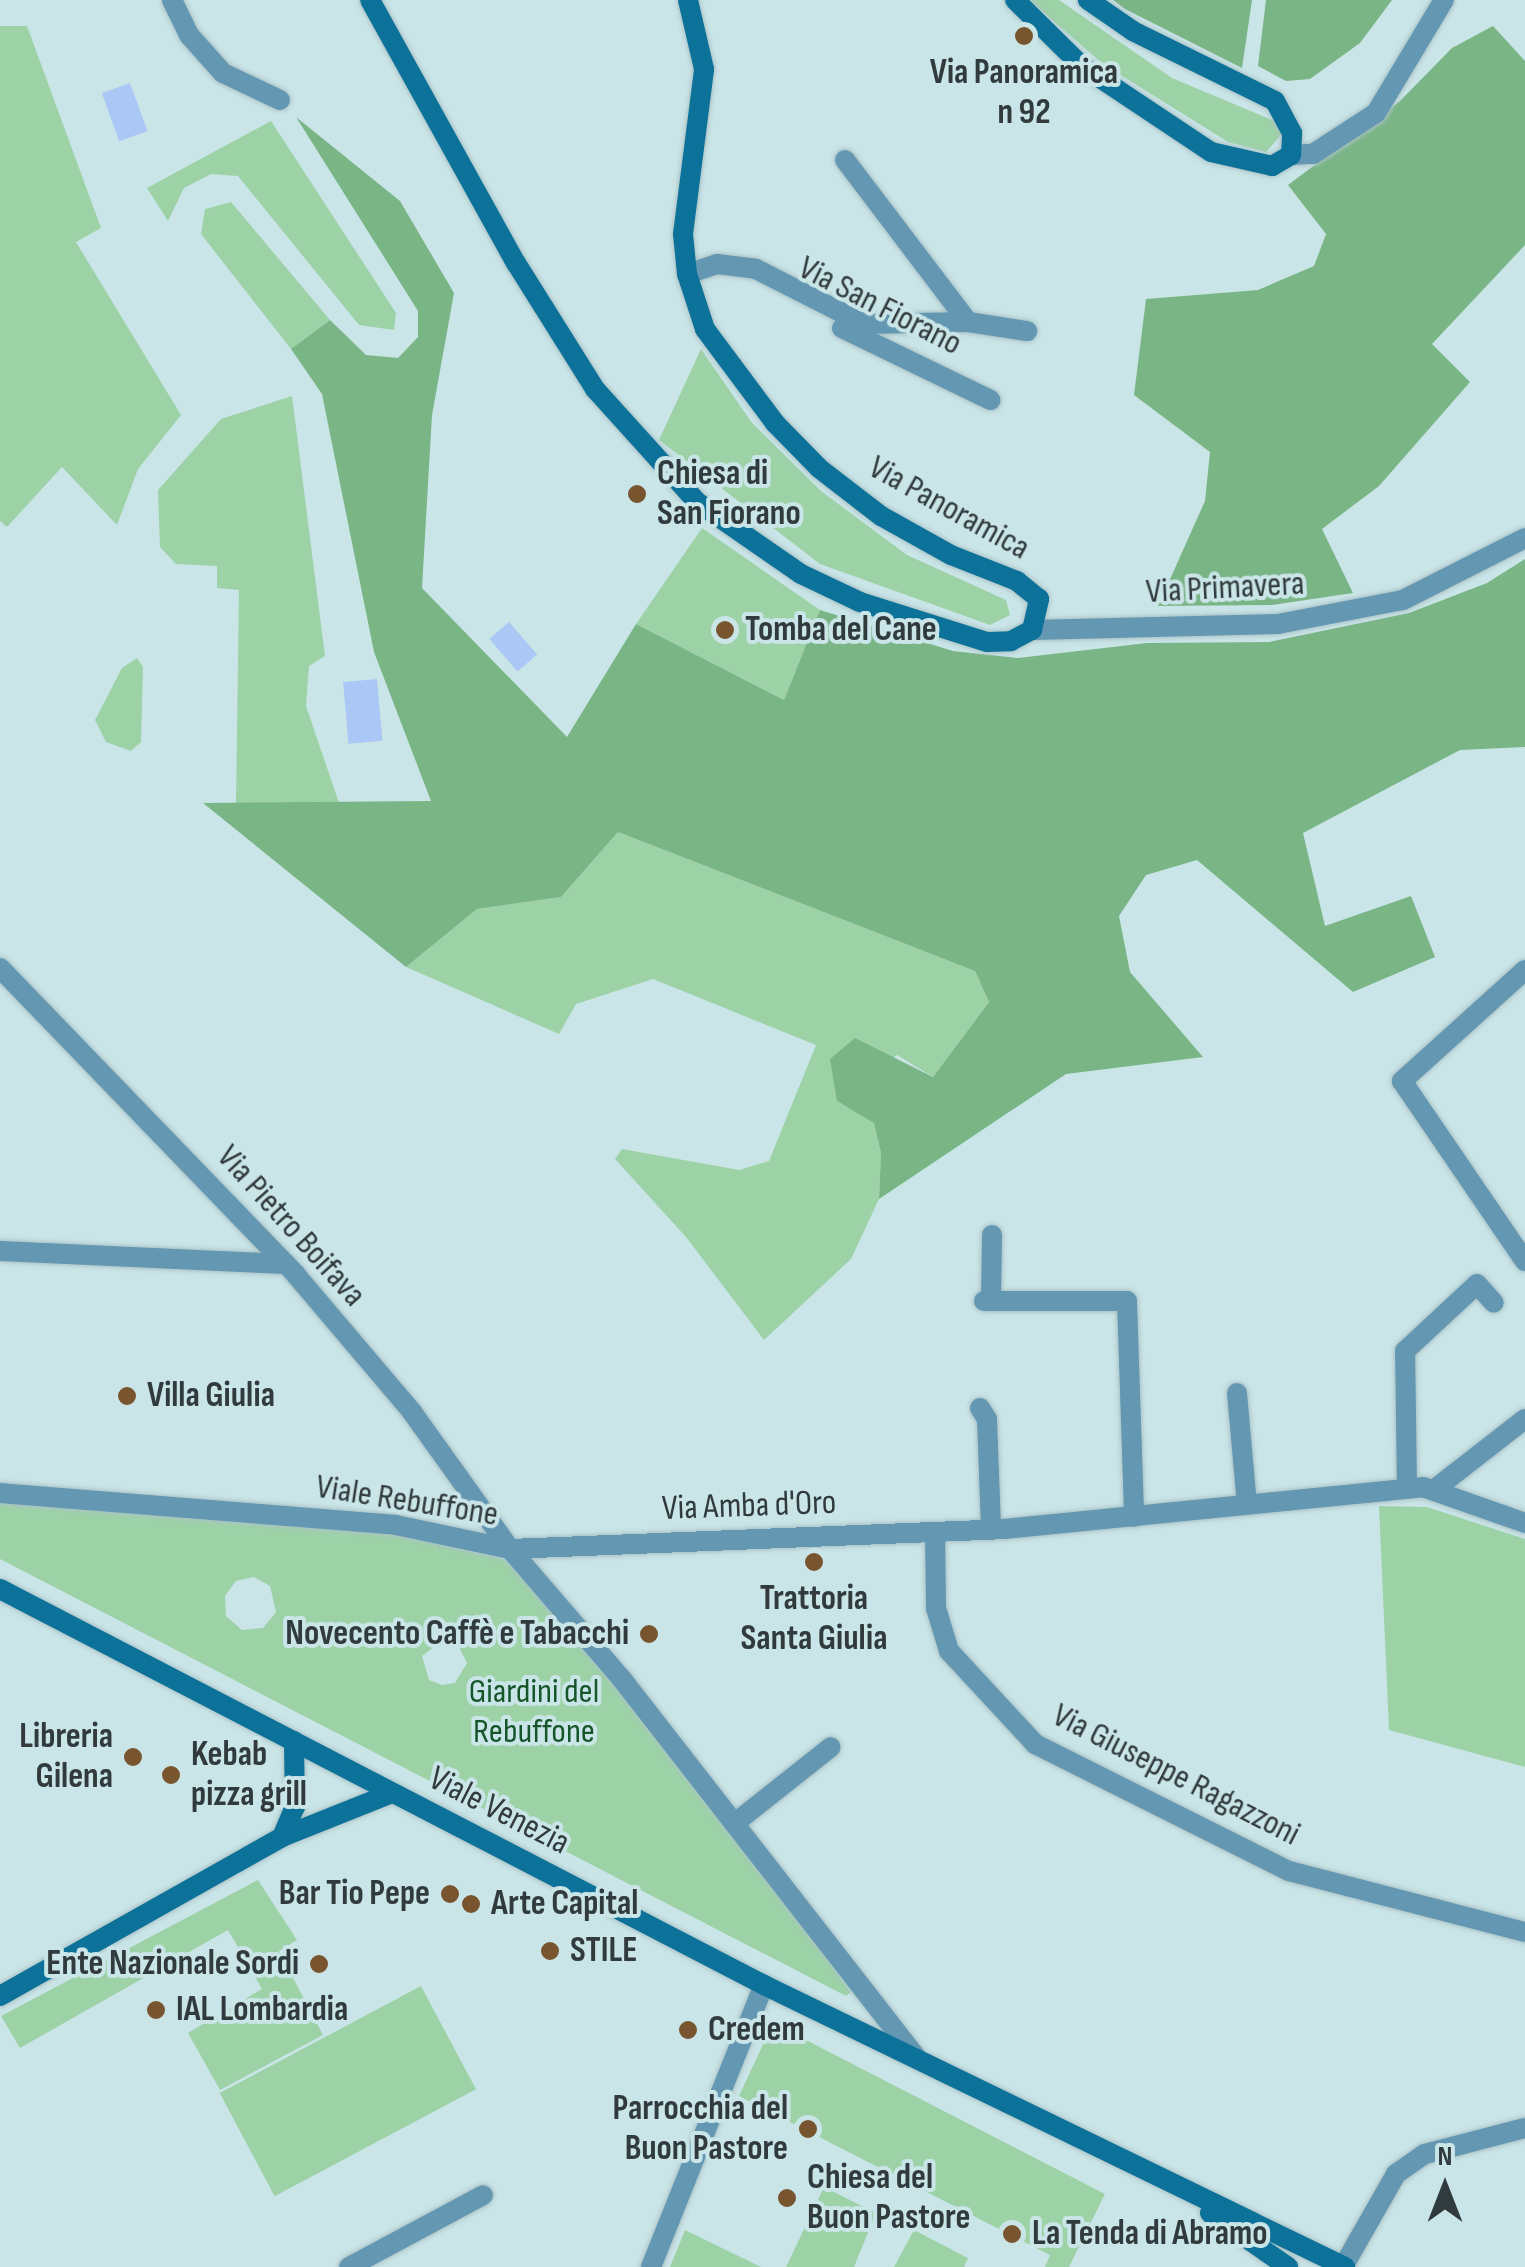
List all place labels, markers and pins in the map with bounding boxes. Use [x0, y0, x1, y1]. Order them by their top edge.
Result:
marker: Via Panoramica n 92 [1013, 25, 1035, 47]
place label: Via Panoramica n 92 [930, 52, 1118, 134]
place label: Chiesa di San Fiorano [657, 453, 801, 535]
marker: Chiesa di San Fiorano [626, 483, 648, 505]
place label: Tomba del Cane [745, 609, 937, 651]
marker: Tomba del Cane [714, 619, 736, 641]
place label: Villa Giulia [147, 1375, 275, 1417]
marker: Villa Giulia [116, 1385, 138, 1407]
marker: Trattoria Santa Giulia [803, 1551, 825, 1573]
place label: Trattoria Santa Giulia [741, 1578, 887, 1660]
place label: Novecento Caffè e Tabacchi [285, 1613, 629, 1655]
marker: Novecento Caffè e Tabacchi [638, 1623, 660, 1645]
place label: Libreria Gilena [19, 1716, 113, 1798]
place label: Kebab pizza grill [191, 1734, 307, 1816]
marker: Libreria Gilena [122, 1746, 144, 1768]
marker: Kebab pizza grill [160, 1764, 182, 1786]
place label: Bar Tio Pepe [279, 1873, 430, 1915]
marker: Bar Tio Pepe [439, 1883, 461, 1905]
place label: Arte Capital [491, 1883, 638, 1925]
marker: Arte Capital [460, 1893, 482, 1915]
place label: STILE [570, 1930, 637, 1972]
marker: STILE [539, 1940, 561, 1962]
place label: Ente Nazionale Sordi [46, 1943, 299, 1985]
marker: Ente Nazionale Sordi [308, 1953, 330, 1975]
place label: IAL Lombardia [176, 1989, 348, 2031]
marker: IAL Lombardia [145, 1999, 167, 2021]
place label: Credem [708, 2009, 805, 2051]
marker: Credem [677, 2019, 699, 2041]
place label: Parrocchia del Buon Pastore [613, 2088, 788, 2170]
marker: Parrocchia del Buon Pastore [797, 2118, 819, 2140]
place label: Chiesa del Buon Pastore [807, 2157, 970, 2239]
marker: Chiesa del Buon Pastore [776, 2187, 798, 2209]
place label: La Tenda di Abramo [1032, 2213, 1268, 2255]
marker: La Tenda di Abramo [1001, 2223, 1023, 2245]

